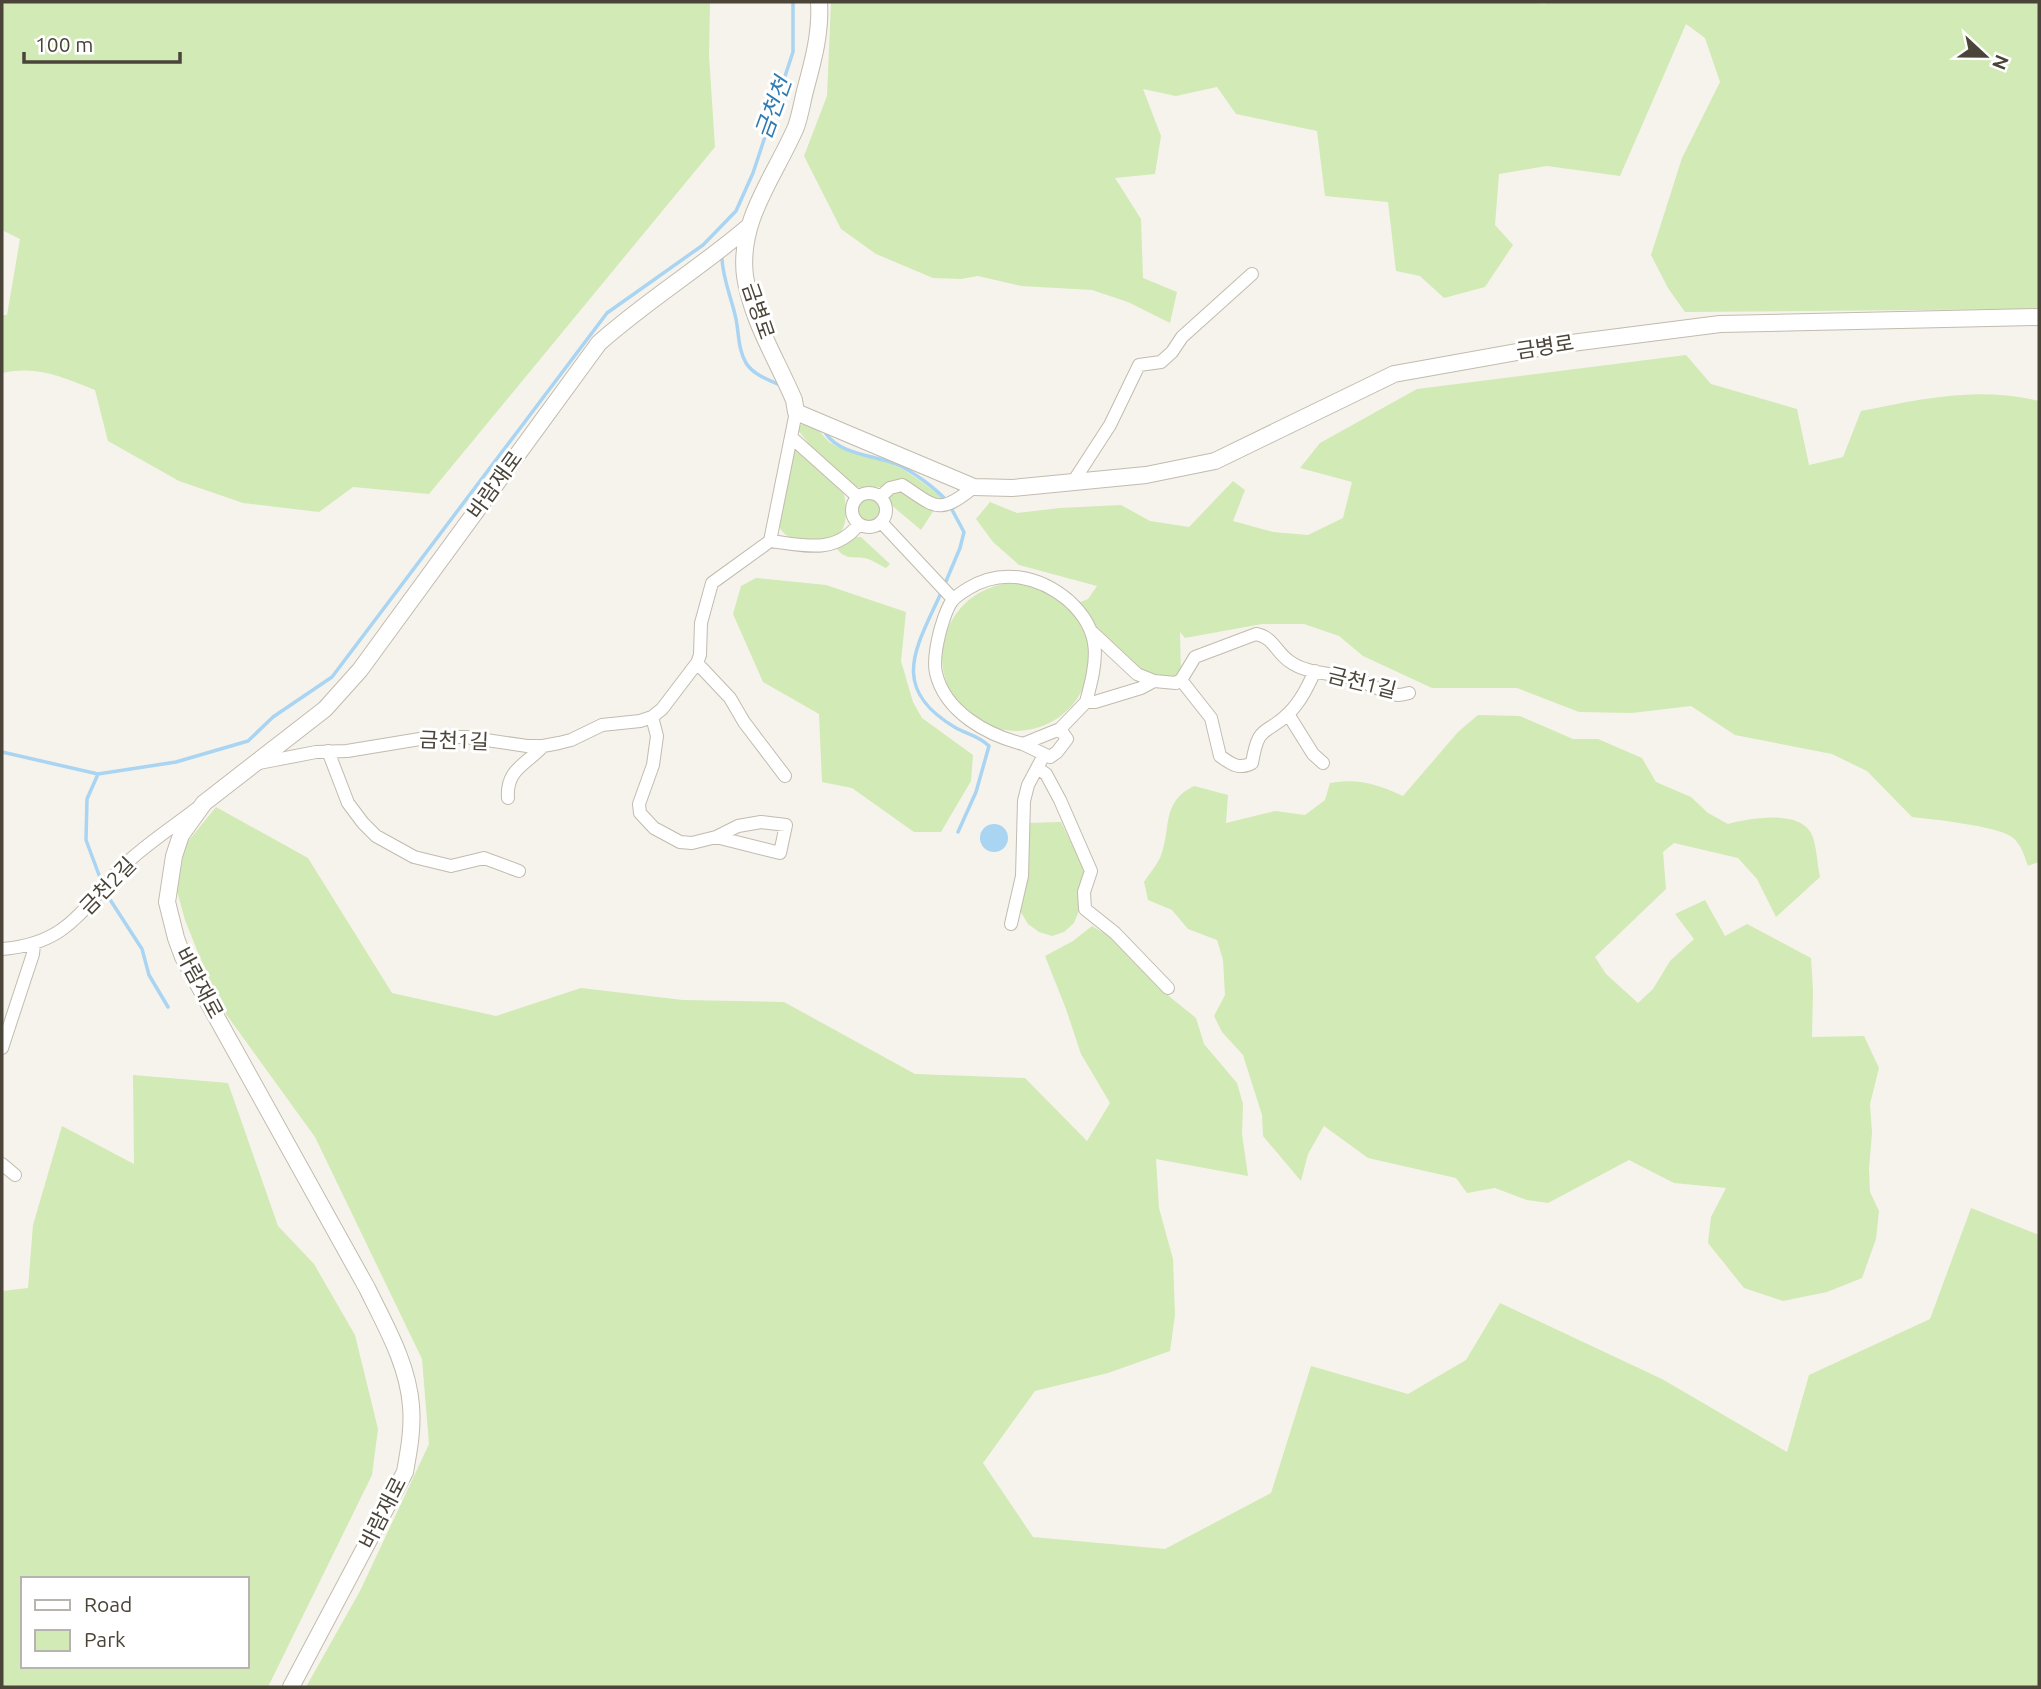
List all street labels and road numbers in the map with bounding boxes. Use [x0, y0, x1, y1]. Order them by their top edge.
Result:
street label: 금병로 [738, 279, 780, 342]
street label: 금병로 [1514, 330, 1575, 362]
street label: 바람재로 [462, 446, 527, 523]
street label: 금천1길 [1325, 662, 1399, 702]
street label: 금천1길 [419, 727, 489, 753]
street label: 금천2길 [74, 852, 140, 919]
street label: 바람재로 [171, 943, 229, 1022]
street label: 바람재로 [354, 1473, 410, 1552]

